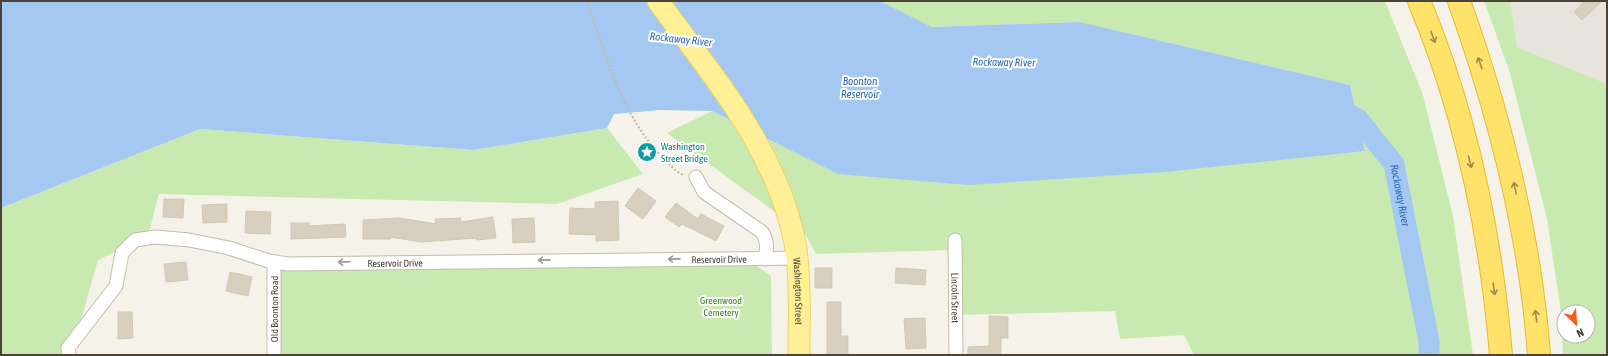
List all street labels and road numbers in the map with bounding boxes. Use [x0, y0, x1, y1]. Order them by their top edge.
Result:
street label: Reservoir Drive [691, 253, 747, 265]
street label: Reservoir Drive [367, 257, 423, 269]
street label: Washington Street [792, 257, 805, 325]
street label: Lincoln Street [950, 273, 961, 323]
street label: Old Boonton Road [269, 276, 280, 342]

